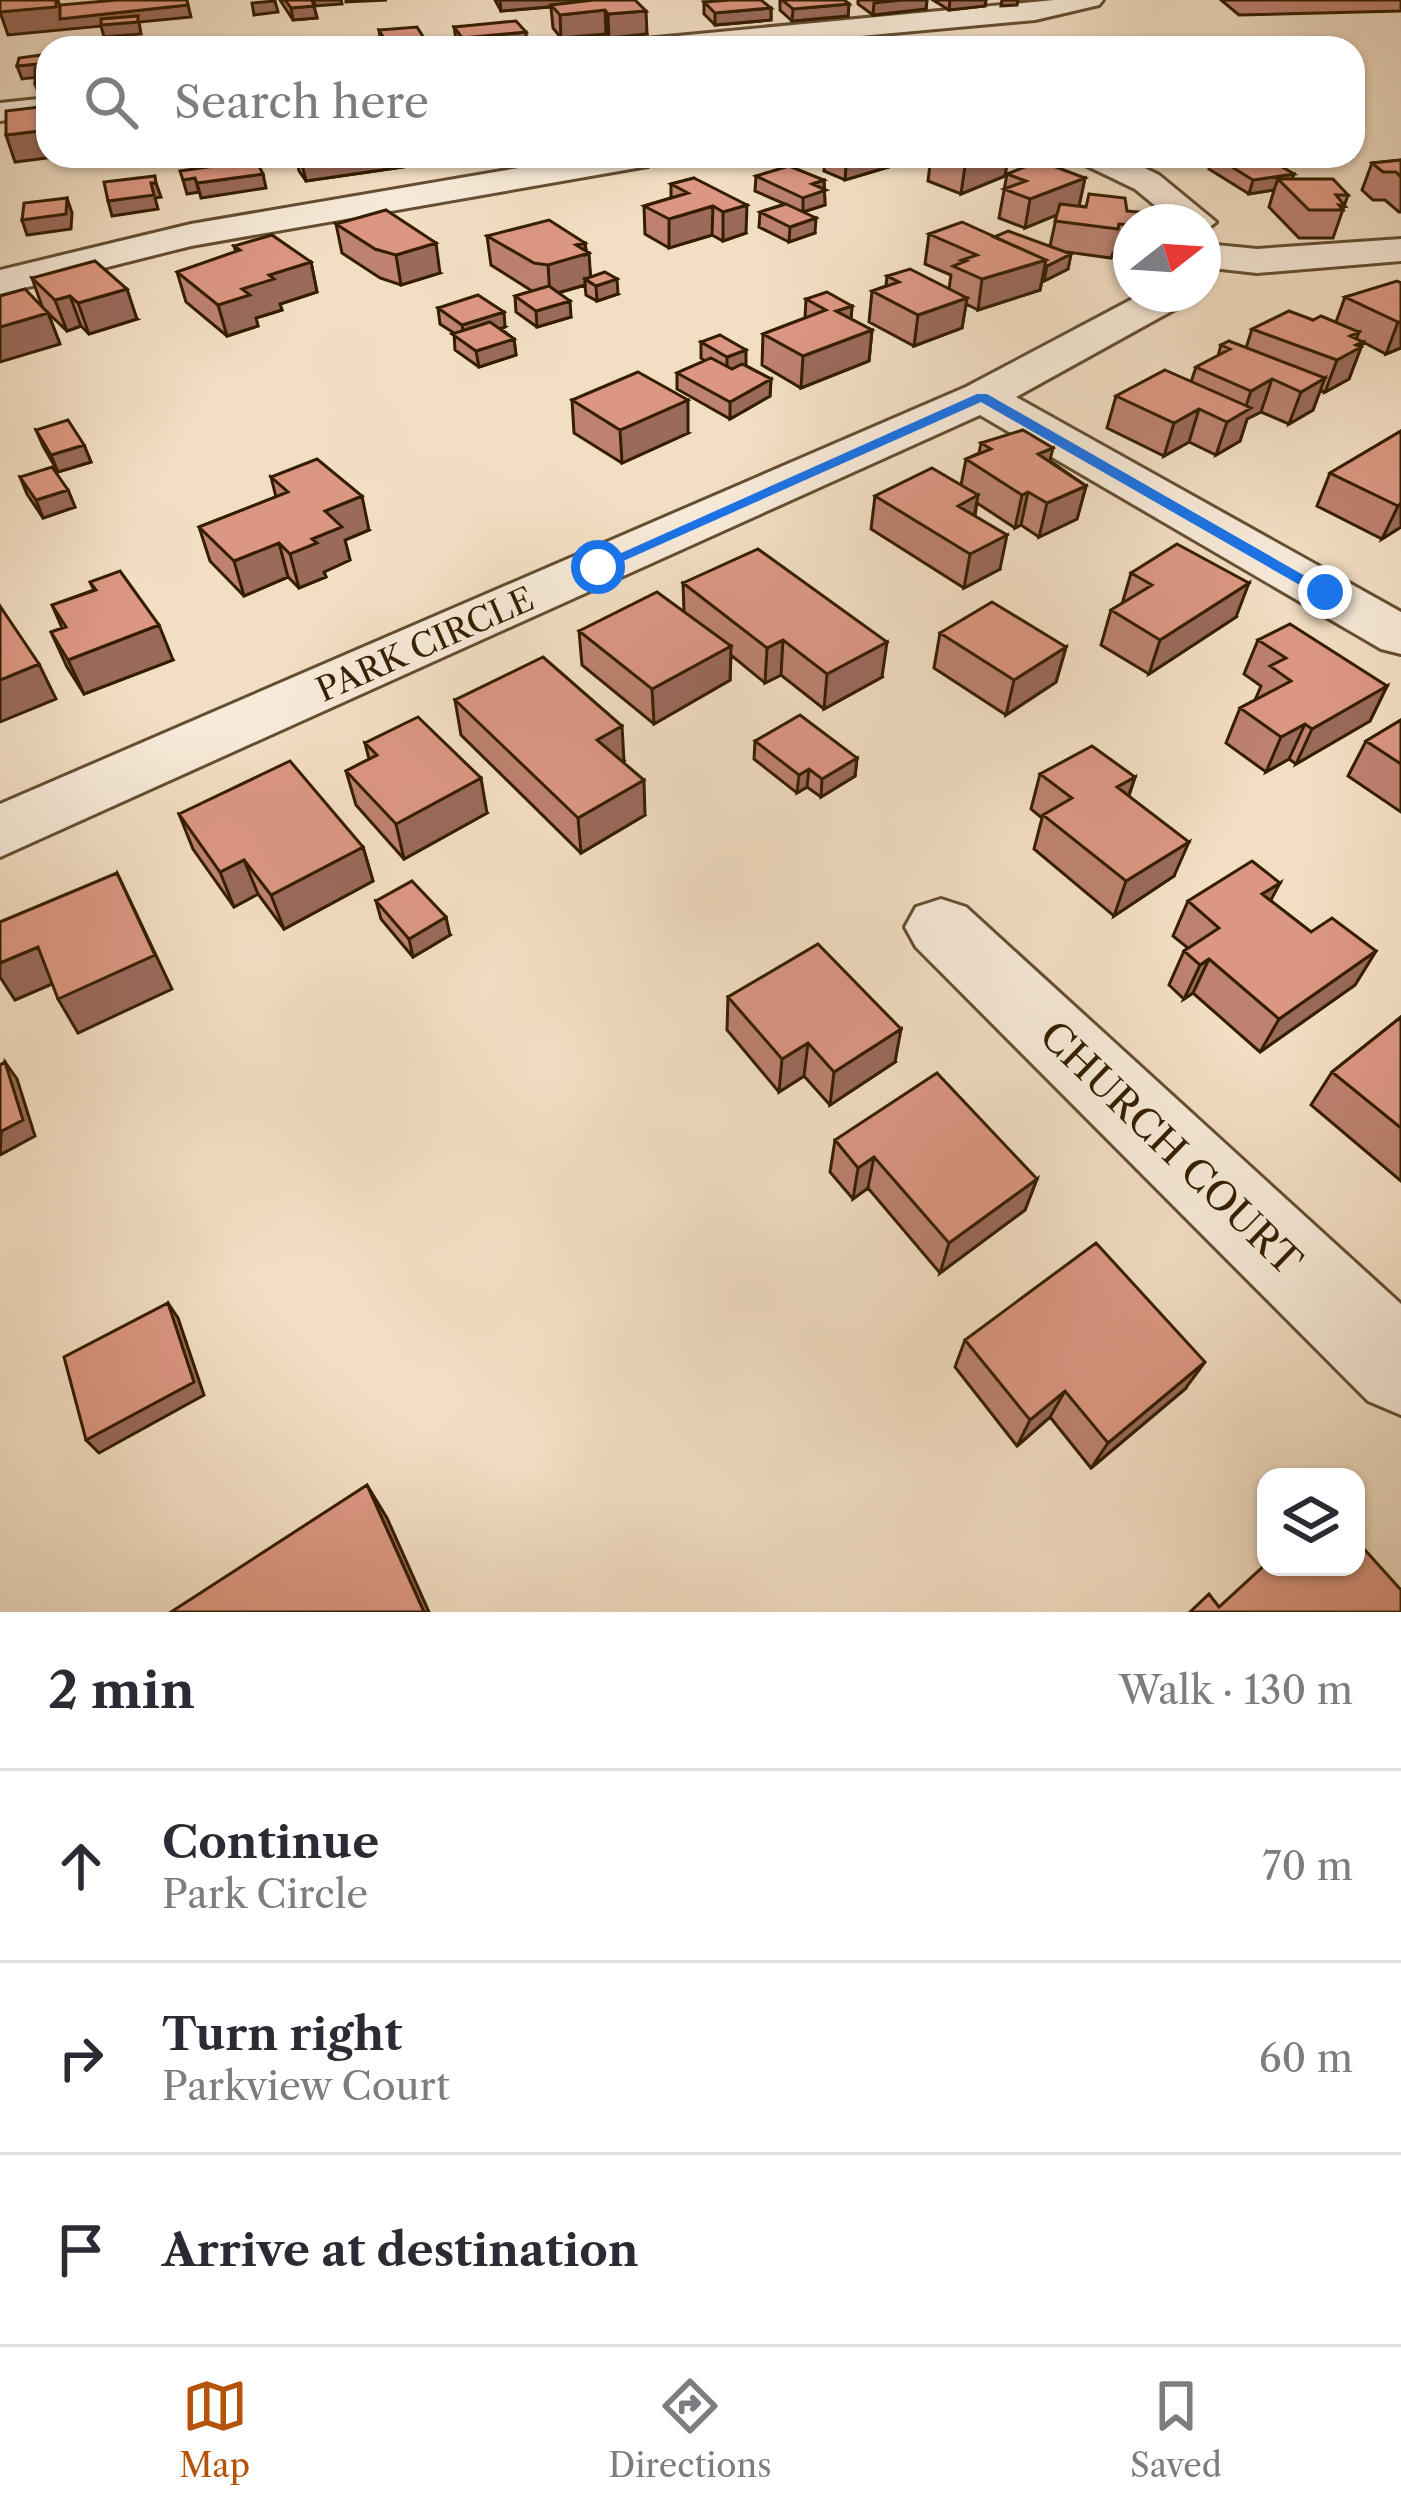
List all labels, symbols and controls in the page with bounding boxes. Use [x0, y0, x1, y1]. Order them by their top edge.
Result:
search box [36, 36, 1365, 168]
icon: search [78, 69, 144, 135]
text: Search here [174, 74, 429, 130]
north arrow [1113, 204, 1221, 312]
route start [571, 540, 625, 594]
route end [1298, 565, 1352, 619]
street label: PARK CIRCLE [310, 578, 540, 711]
street label: CHURCH COURT [1030, 1011, 1312, 1285]
map controls [1257, 1468, 1365, 1576]
button: layers [1257, 1468, 1365, 1576]
text: 2 min [48, 1659, 195, 1721]
text: Walk · 130 m [1119, 1666, 1353, 1714]
text: Continue [162, 1814, 379, 1870]
icon: ahead [48, 1833, 114, 1899]
text: 70 m [1262, 1842, 1353, 1890]
text: Park Circle [162, 1870, 368, 1918]
text: Turn right [162, 2006, 402, 2062]
icon: right [48, 2025, 114, 2091]
text: 60 m [1259, 2034, 1353, 2082]
text: Parkview Court [162, 2062, 450, 2110]
icon: arrive [48, 2217, 114, 2283]
text: Arrive at destination [162, 2222, 639, 2278]
tab: Map [179, 2373, 250, 2486]
tab: Directions [609, 2373, 772, 2486]
tab: Saved [1130, 2373, 1222, 2486]

